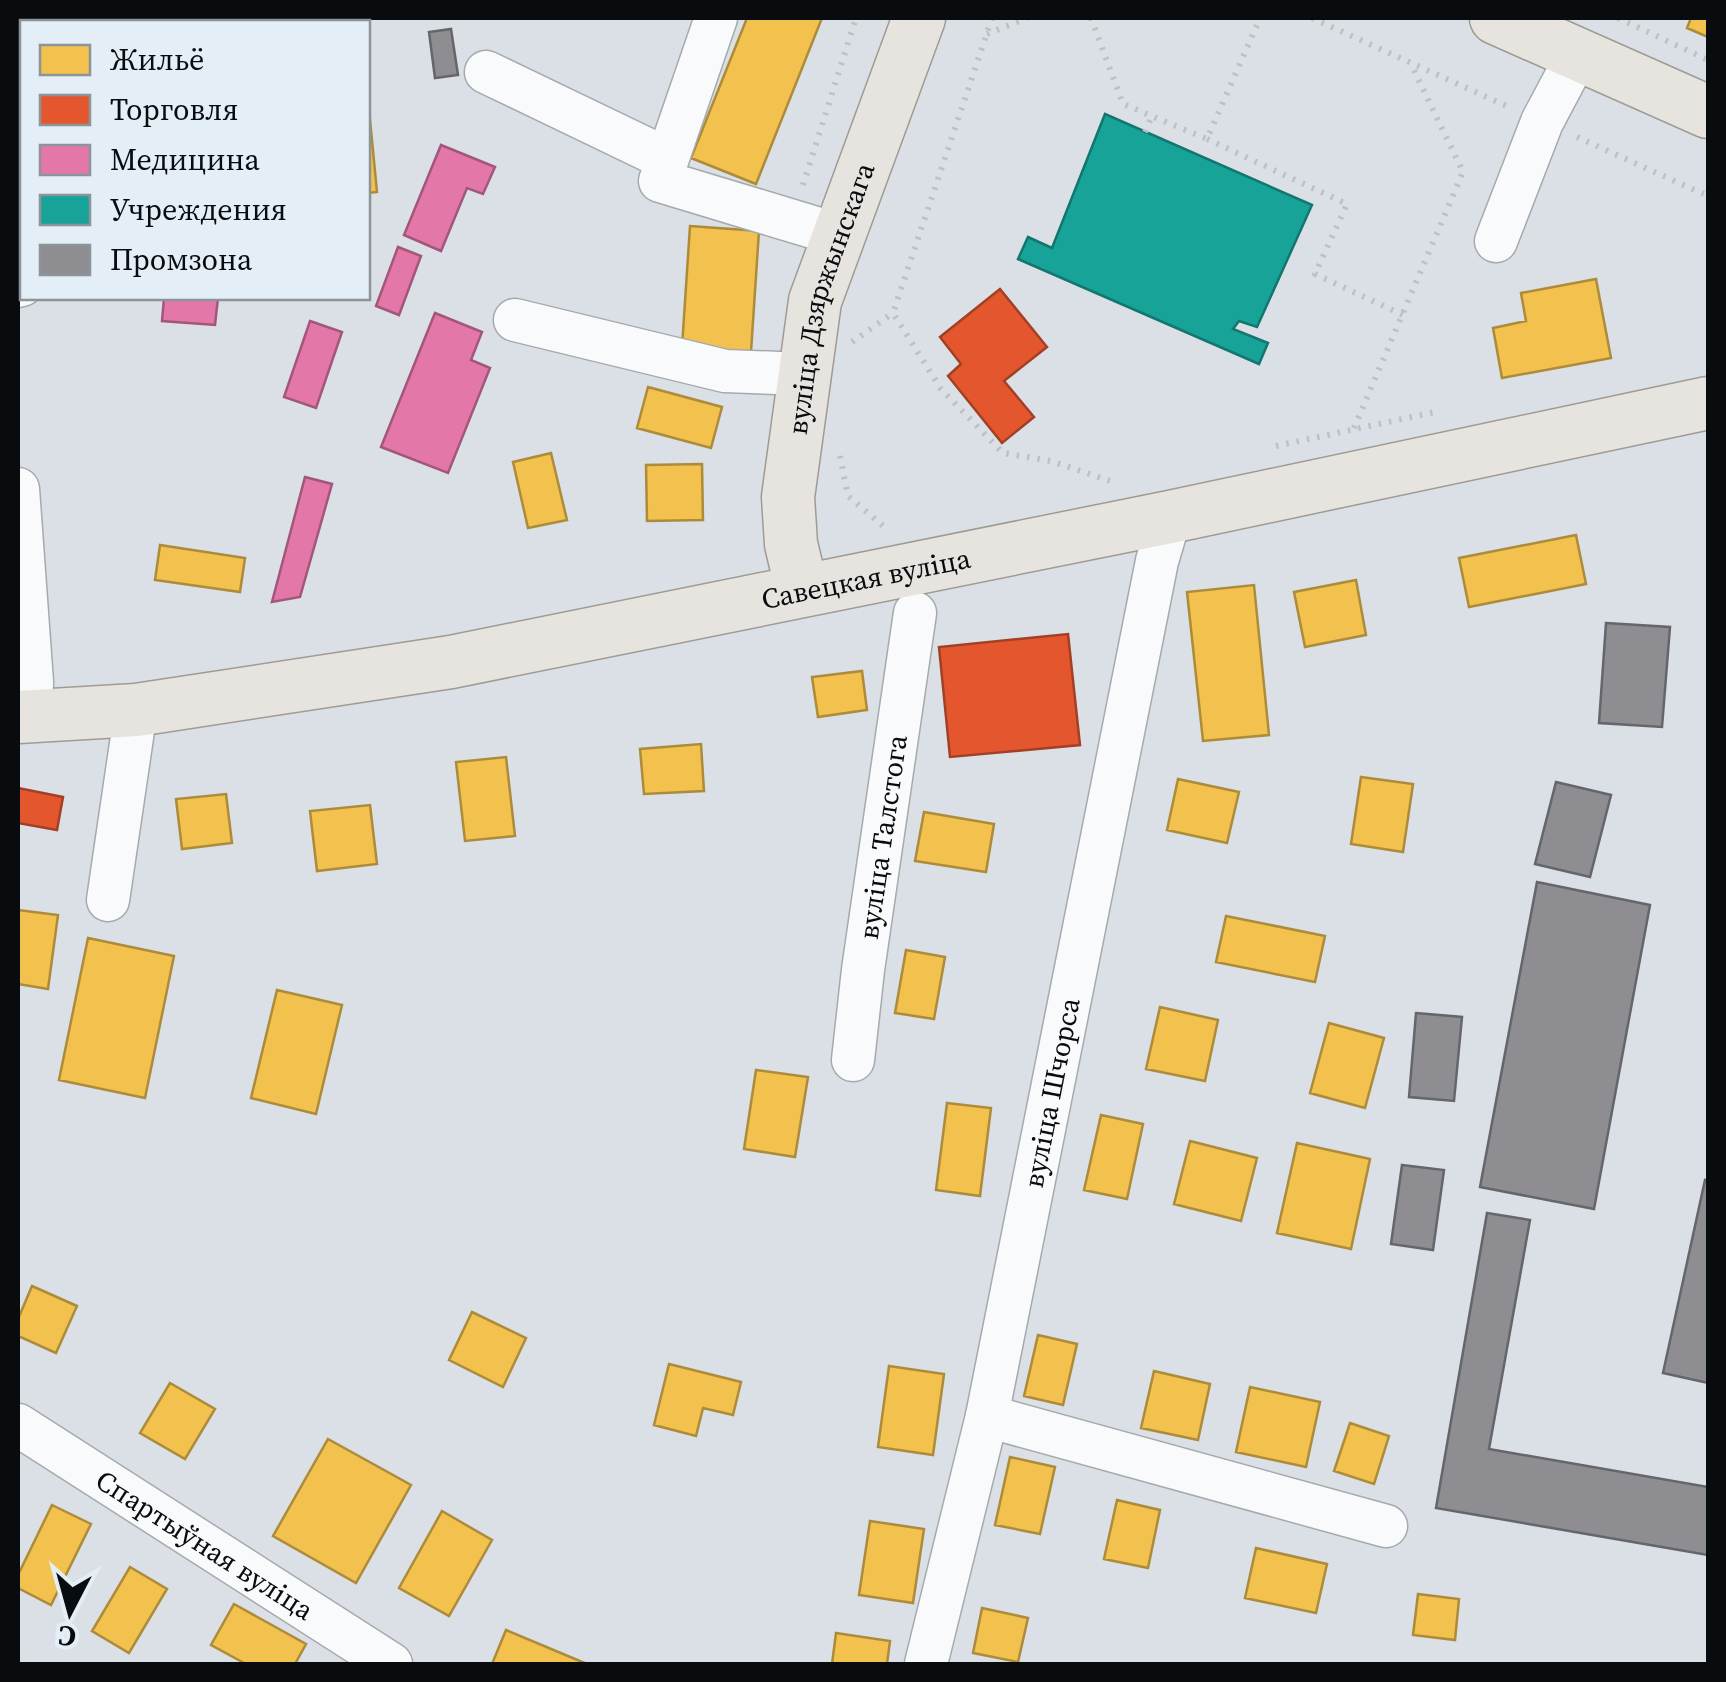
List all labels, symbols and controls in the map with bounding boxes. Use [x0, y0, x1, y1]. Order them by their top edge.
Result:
legend [20, 20, 370, 300]
text: Жильё [110, 39, 204, 80]
text: Торговля [110, 89, 238, 130]
text: Медицина [110, 139, 261, 180]
street label: вуліца Дзяржынскага [778, 156, 884, 437]
text: Учреждения [110, 189, 287, 230]
text: Промзона [110, 239, 253, 280]
street label: Савецкая вуліца [758, 539, 974, 618]
street label: вуліца Талстога [849, 731, 916, 942]
street label: вуліца Шчорса [1014, 994, 1089, 1191]
street label: Спартыўная вуліца [89, 1461, 322, 1629]
north arrow [20, 1562, 120, 1662]
text: С [57, 1617, 78, 1657]

